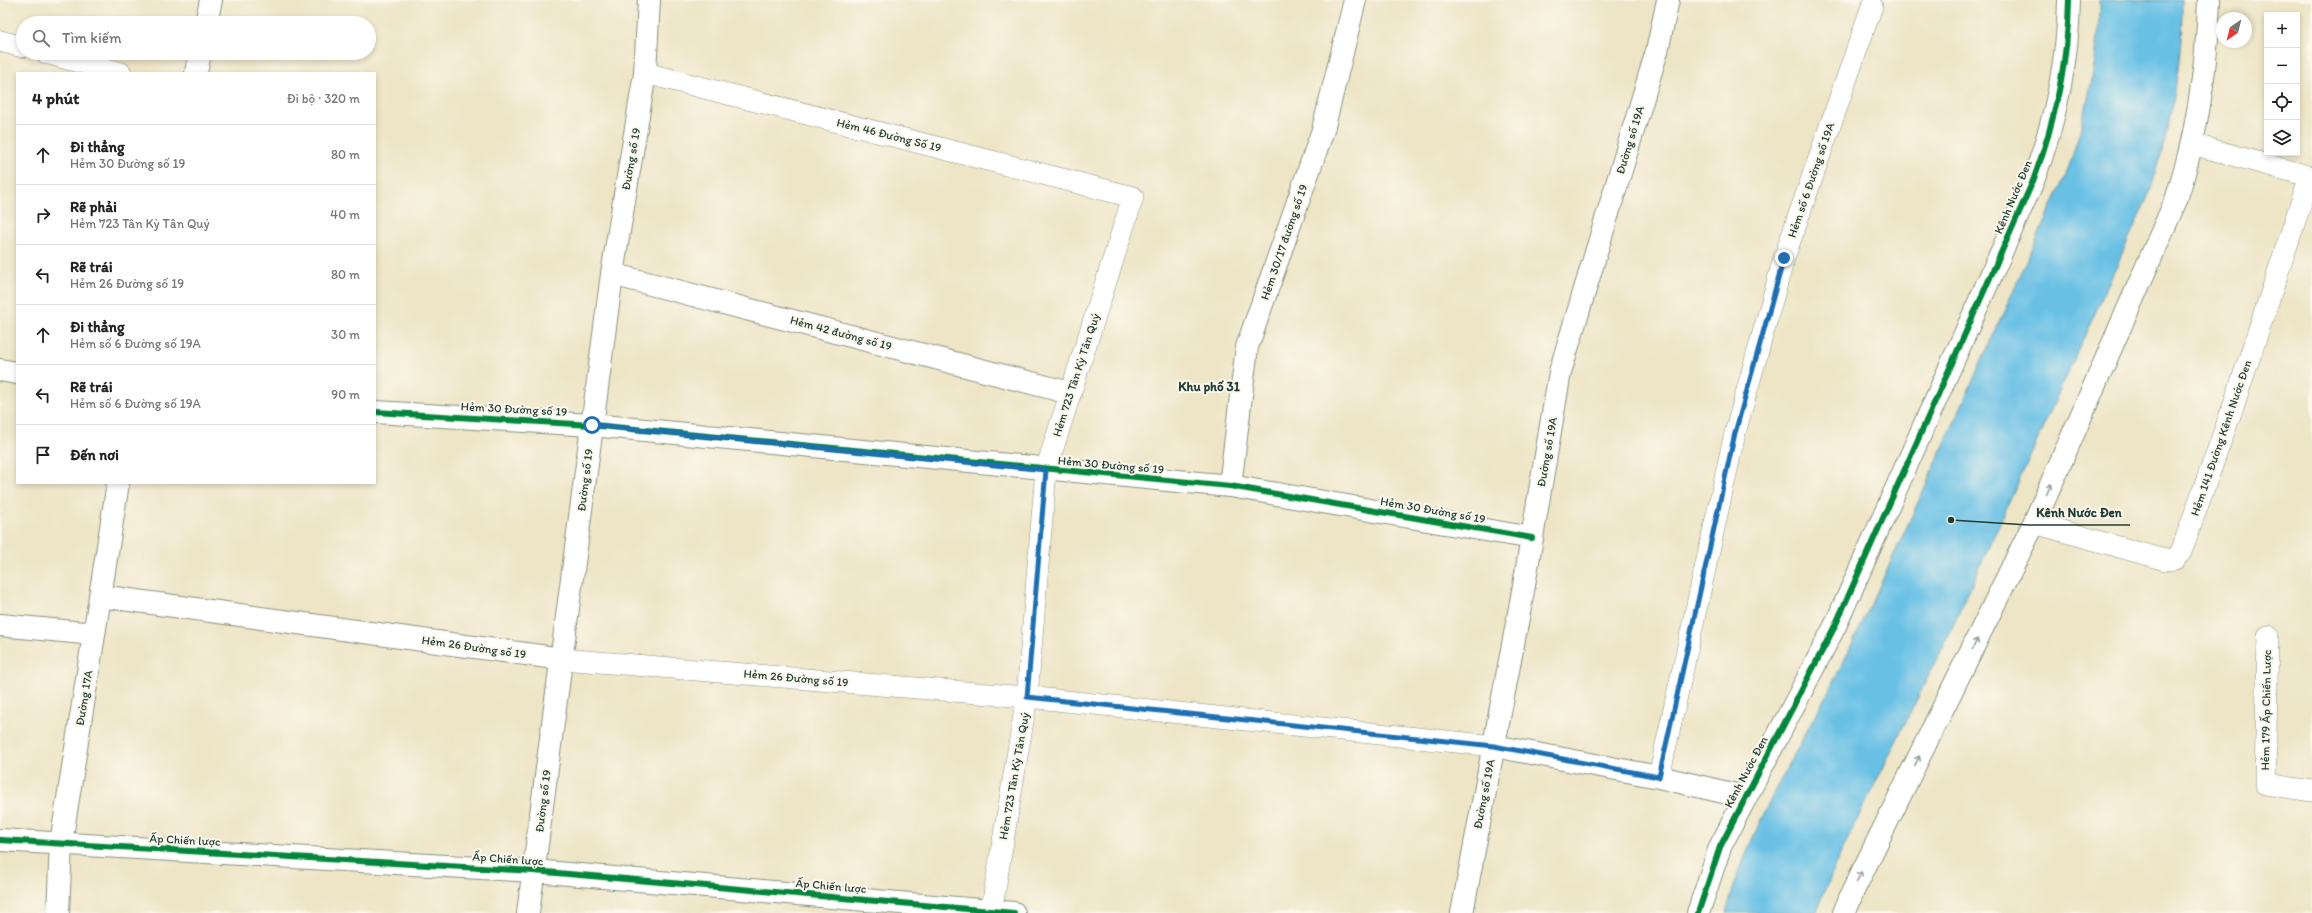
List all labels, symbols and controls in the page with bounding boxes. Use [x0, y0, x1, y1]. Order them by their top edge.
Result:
north arrow [2216, 12, 2252, 48]
map controls [2264, 12, 2300, 156]
button: + [2264, 12, 2300, 48]
search box [16, 16, 376, 60]
icon: search [30, 27, 52, 49]
text: Tìm kiếm [62, 29, 122, 47]
button: − [2264, 48, 2300, 84]
button: locate [2264, 84, 2300, 120]
text: 4 phút [32, 88, 80, 108]
text: Đi bộ · 320 m [287, 91, 360, 106]
street label: Đường số 19A [1613, 104, 1647, 176]
street label: Hẻm 46 Đường Số 19 [835, 115, 943, 155]
street label: Hẻm số 6 Đường số 19A [1785, 120, 1837, 239]
button: layers [2264, 120, 2300, 156]
street label: Đường số 19 [619, 127, 643, 191]
text: Đi thẳng [70, 138, 125, 156]
icon: ahead [32, 144, 54, 166]
text: 80 m [331, 147, 360, 162]
text: Hẻm 30 Đường số 19 [70, 156, 185, 171]
street label: Kênh Nước Đen [1991, 157, 2035, 236]
street label: Hẻm 30/17 đường số 19 [1258, 182, 1310, 302]
text: Rẽ phải [70, 198, 117, 216]
icon: right [32, 204, 54, 226]
text: 40 m [330, 207, 360, 222]
text: Hẻm 723 Tân Kỳ Tân Quý [70, 216, 210, 231]
route end [1775, 249, 1793, 267]
text: Rẽ trái [70, 258, 113, 276]
icon: left [32, 264, 54, 286]
text: 80 m [331, 267, 360, 282]
text: Hẻm 26 Đường số 19 [70, 276, 184, 291]
street label: Hẻm 723 Tân Kỳ Tân Quý [1049, 311, 1103, 438]
street label: Hẻm 42 đường số 19 [789, 313, 893, 353]
text: Đi thẳng [70, 318, 125, 336]
icon: ahead [32, 324, 54, 346]
text: 30 m [331, 327, 360, 342]
text: Hẻm số 6 Đường số 19A [70, 336, 201, 351]
street label: Hẻm 141 Đường Kênh Nước Đen [2188, 358, 2255, 518]
text: Rẽ trái [70, 378, 113, 396]
district label: Khu phố 31 [1178, 379, 1240, 395]
icon: left [32, 384, 54, 406]
text: 90 m [331, 387, 360, 402]
text: Hẻm số 6 Đường số 19A [70, 396, 201, 411]
street label: Hẻm 30 Đường số 19 [460, 399, 568, 419]
route start [583, 416, 601, 434]
street label: Đường số 19A [1534, 416, 1560, 488]
icon: arrive [32, 444, 54, 466]
text: Đến nơi [70, 446, 119, 464]
street label: Đường số 19 [574, 448, 596, 512]
street label: Hẻm 30 Đường số 19 [1057, 453, 1165, 477]
one-way arrow [2046, 484, 2053, 496]
street label: Hẻm 30 Đường số 19 [1379, 494, 1487, 526]
callout: Kênh Nước Đen [2028, 500, 2130, 525]
text: Kênh Nước Đen [2036, 505, 2123, 520]
street label: Hẻm 26 Đường số 19 [421, 633, 527, 661]
one-way arrow [1972, 639, 1979, 651]
street label: Hẻm 179 Ấp Chiến Lược [2258, 649, 2274, 771]
street label: Hẻm 26 Đường số 19 [743, 666, 849, 690]
street label: Đường 17A [73, 669, 95, 727]
street label: Hẻm 723 Tân Kỳ Tân Quý [996, 711, 1032, 841]
street label: Kênh Nước Đen [1721, 733, 1771, 810]
one-way arrow [1914, 755, 1921, 767]
street label: Đường số 19A [1470, 758, 1498, 830]
street label: Đường số 19 [532, 769, 554, 833]
street label: Ấp Chiến lược [149, 831, 221, 849]
street label: Ấp Chiến lược [472, 850, 544, 868]
one-way arrow [1856, 872, 1863, 884]
street label: Ấp Chiến lược [795, 876, 867, 896]

